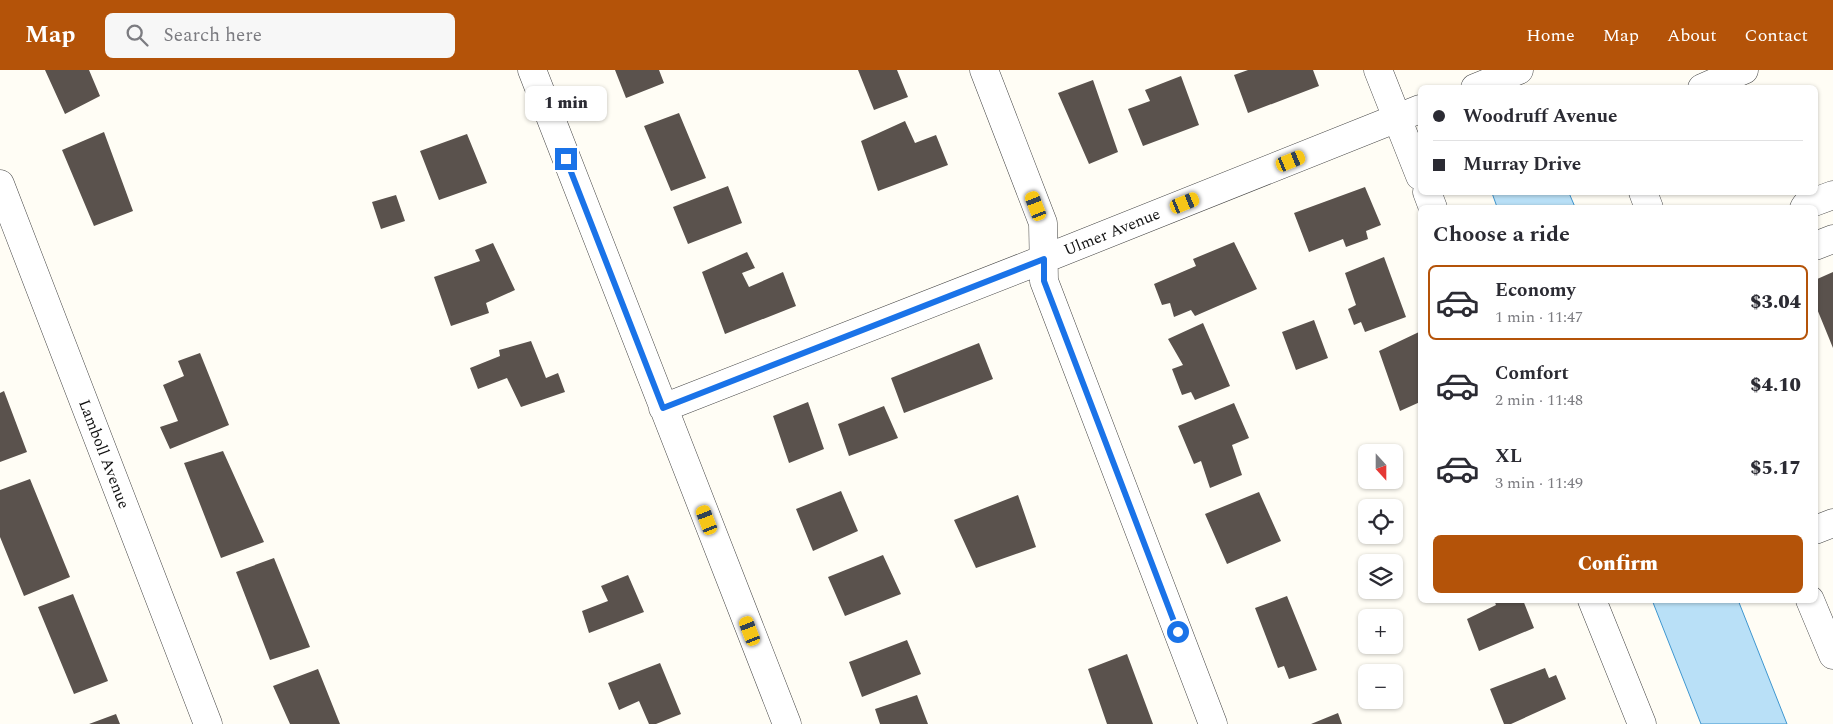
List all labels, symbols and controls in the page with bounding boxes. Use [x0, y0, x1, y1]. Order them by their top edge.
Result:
search box [105, 13, 455, 58]
text: Map [25, 17, 75, 53]
icon: search [123, 21, 151, 49]
text: Search here [163, 21, 262, 50]
text: Home [1526, 22, 1575, 49]
text: Map [1603, 22, 1639, 49]
text: About [1667, 22, 1717, 49]
text: Contact [1745, 22, 1808, 49]
callout: 1 min [525, 87, 607, 122]
text: 1 min [544, 91, 588, 115]
text: Woodruff Avenue [1463, 102, 1618, 131]
route end [555, 148, 577, 170]
car [1274, 148, 1307, 174]
text: Murray Drive [1463, 150, 1581, 179]
car [1023, 189, 1048, 223]
car [1168, 190, 1201, 216]
street label: Ulmer Avenue [1060, 202, 1164, 262]
text: Choose a ride [1433, 218, 1570, 251]
text: Economy [1495, 276, 1576, 305]
icon: car [1435, 280, 1480, 325]
text: $3.04 [1750, 288, 1801, 317]
text: 1 min · 11:47 [1495, 305, 1583, 329]
text: Comfort [1495, 359, 1569, 388]
icon: car [1435, 363, 1480, 408]
text: $4.10 [1750, 371, 1801, 400]
text: 2 min · 11:48 [1495, 388, 1583, 412]
street label: Lamboll Avenue [72, 396, 136, 512]
text: XL [1495, 442, 1522, 471]
north arrow [1358, 444, 1402, 489]
map controls [1358, 444, 1403, 709]
icon: car [1435, 446, 1480, 491]
text: $5.17 [1750, 454, 1801, 483]
text: 3 min · 11:49 [1495, 471, 1583, 495]
button: locate [1358, 499, 1403, 544]
car [694, 503, 719, 537]
button: Confirm [1433, 535, 1803, 593]
button: layers [1358, 554, 1403, 599]
button: + [1358, 609, 1403, 654]
car [737, 614, 762, 648]
route start [1167, 621, 1189, 643]
button: − [1358, 664, 1403, 709]

